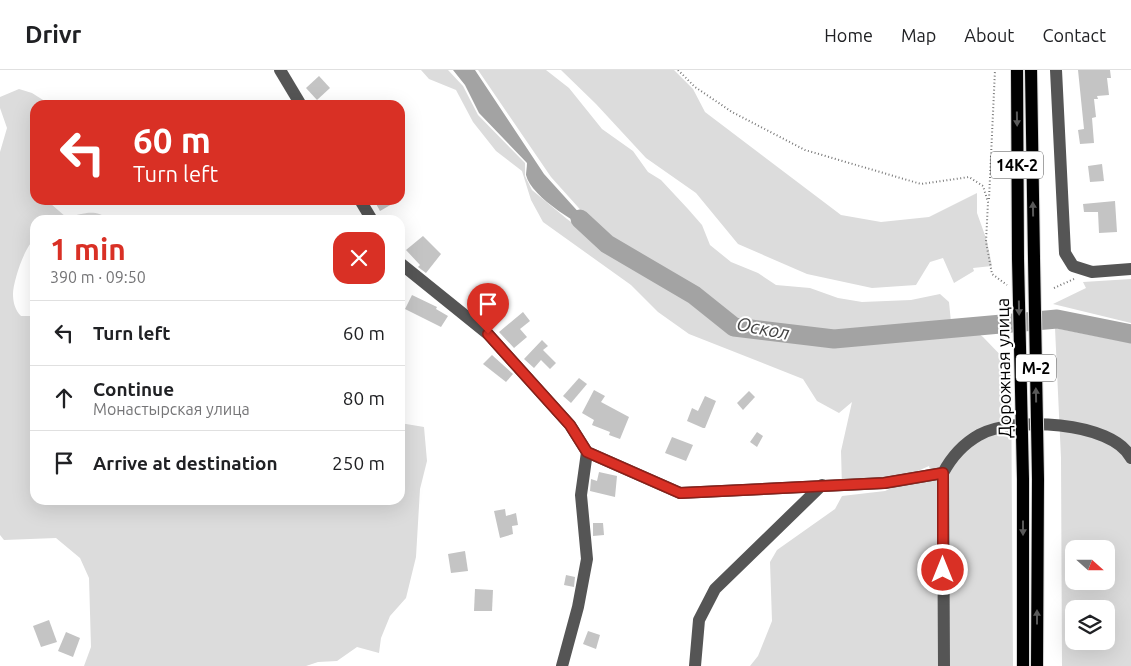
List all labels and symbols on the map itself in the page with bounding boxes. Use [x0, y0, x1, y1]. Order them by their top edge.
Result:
one-way arrow [1013, 111, 1021, 127]
road number: 14К-2 [991, 152, 1043, 178]
one-way arrow [1029, 201, 1037, 217]
pin [467, 283, 509, 334]
street label: Дорожная улица [992, 298, 1014, 438]
one-way arrow [1016, 300, 1024, 316]
water label: Оскол [735, 312, 792, 344]
road number: М-2 [1016, 354, 1056, 382]
one-way arrow [1032, 387, 1040, 403]
one-way arrow [1019, 520, 1027, 536]
north arrow [1065, 540, 1115, 590]
position arrow [916, 543, 968, 595]
one-way arrow [1033, 609, 1041, 625]

